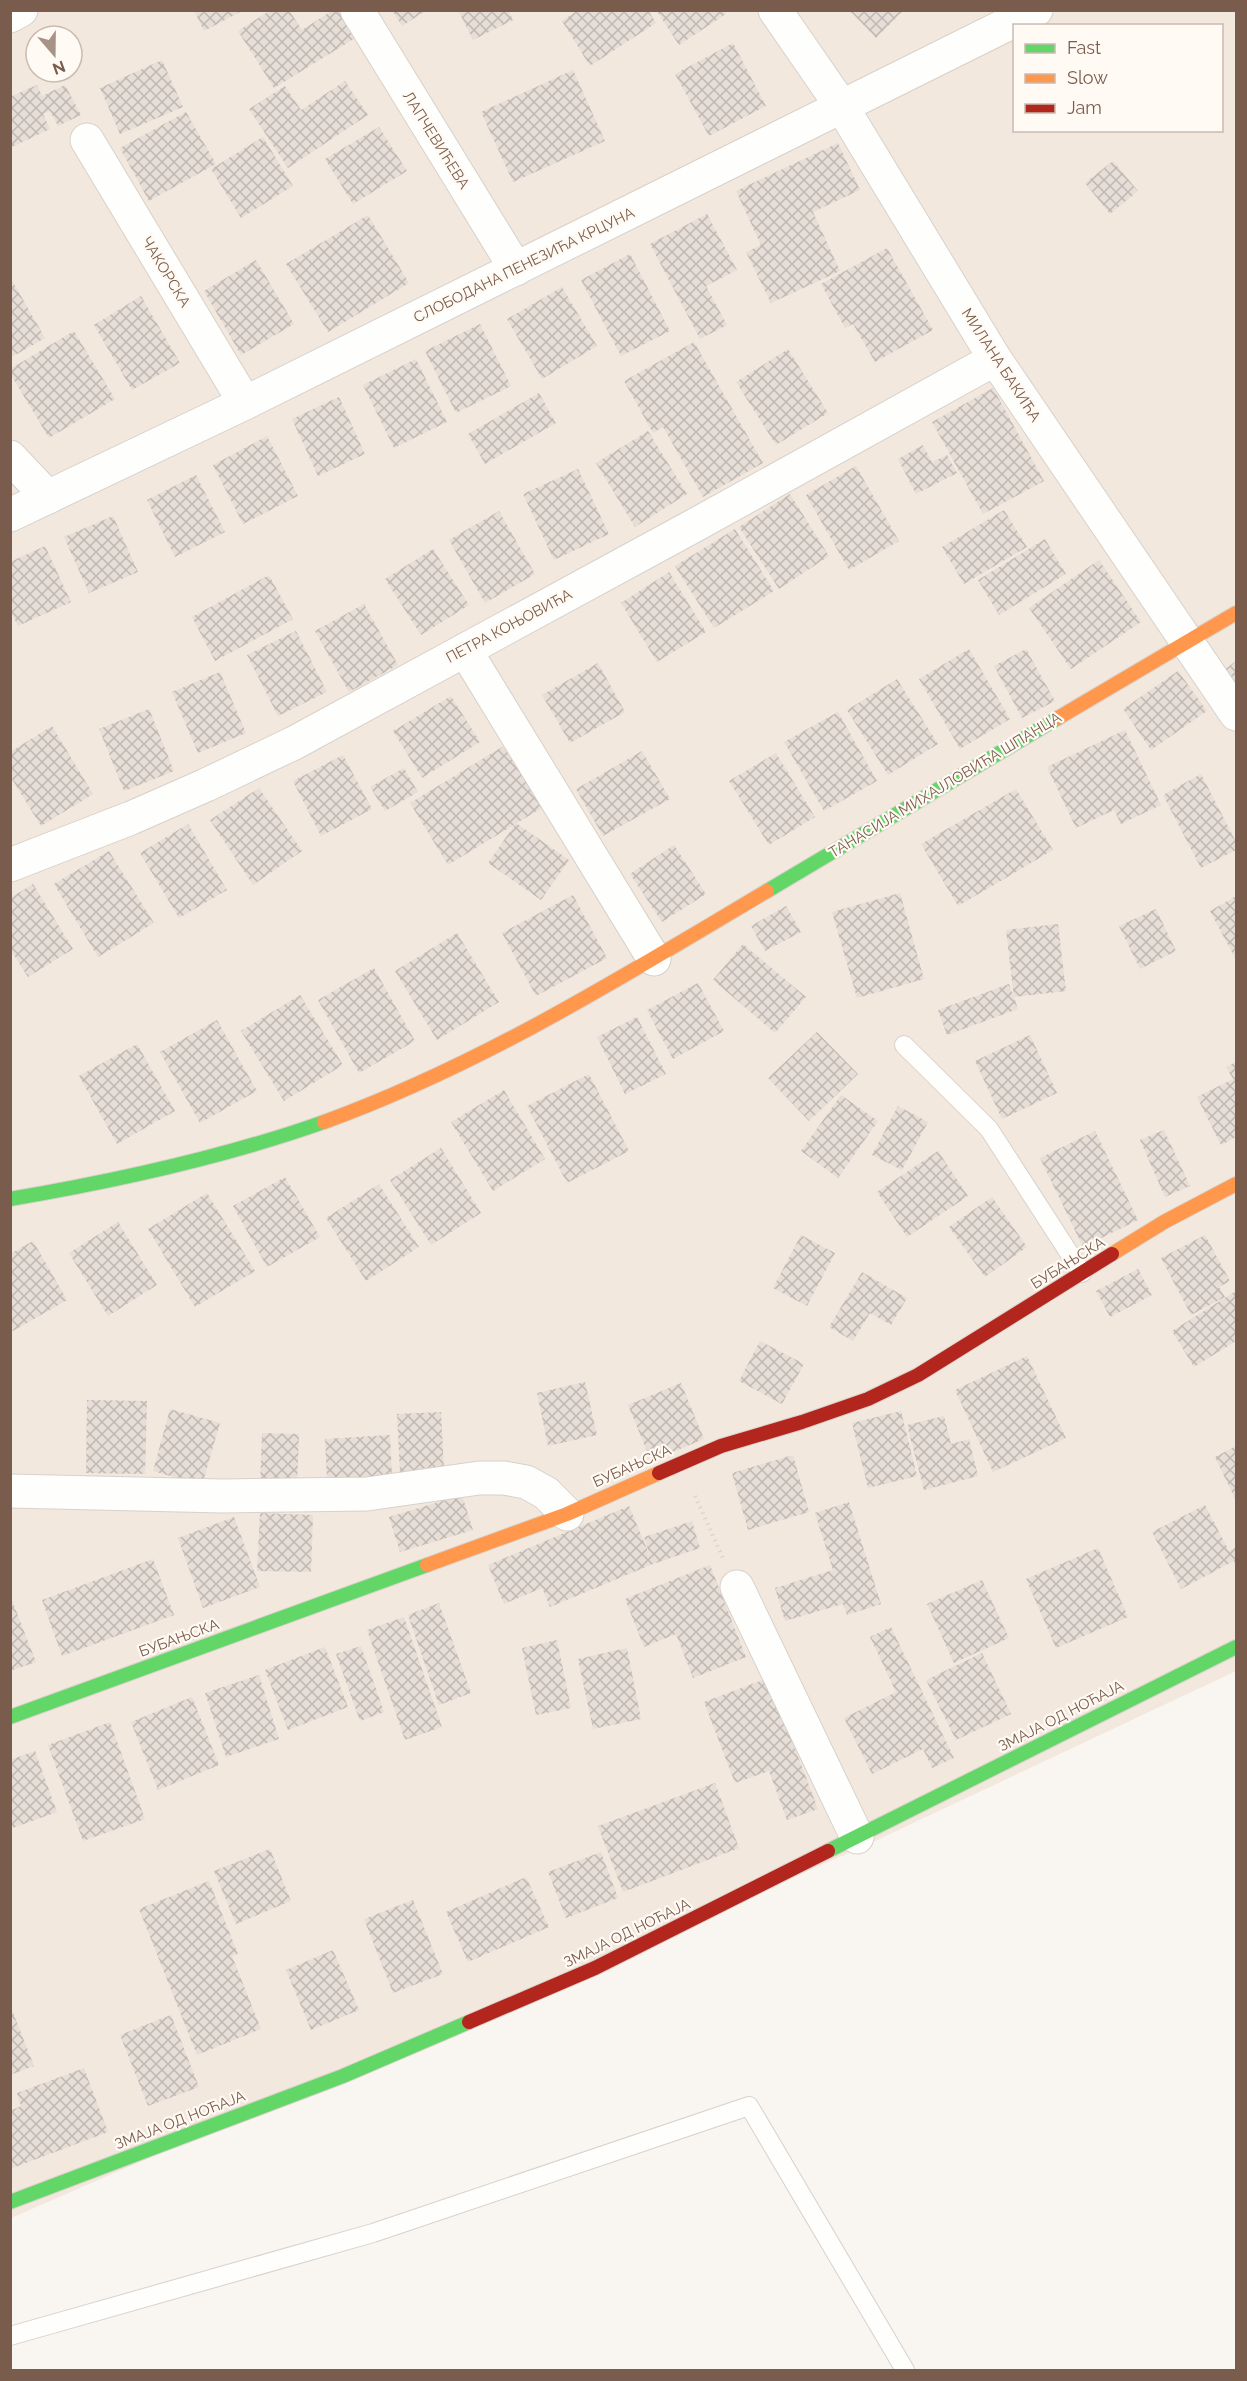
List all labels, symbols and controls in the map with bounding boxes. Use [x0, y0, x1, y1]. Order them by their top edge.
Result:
north arrow [24, 24, 84, 84]
legend [1013, 24, 1223, 132]
text: Fast [1067, 37, 1101, 58]
text: N [50, 57, 68, 79]
text: Slow [1067, 67, 1108, 88]
street label: ЛАПЧЕВИЋЕВА [399, 88, 473, 192]
text: Jam [1067, 97, 1102, 118]
street label: СЛОБОДАНА ПЕНЕЗИЋА КРЦУНА [411, 204, 637, 326]
street label: ЧАКОРСКА [138, 233, 194, 311]
street label: МИЛАНА БАКИЋА [958, 305, 1044, 425]
street label: ПЕТРА КОЊОВИЋА [443, 585, 575, 667]
street label: ТАНАСИЈА МИХАЈЛОВИЋА ШПАНЦА [826, 708, 1064, 862]
street label: БУБАЊСКА [1028, 1233, 1108, 1293]
street label: БУБАЊСКА [590, 1441, 674, 1491]
street label: БУБАЊСКА [137, 1615, 221, 1661]
street label: ЗМАЈА ОД НОЋАЈА [995, 1677, 1127, 1755]
street label: ЗМАЈА ОД НОЋАЈА [561, 1895, 693, 1971]
street label: ЗМАЈА ОД НОЋАЈА [112, 2087, 248, 2153]

